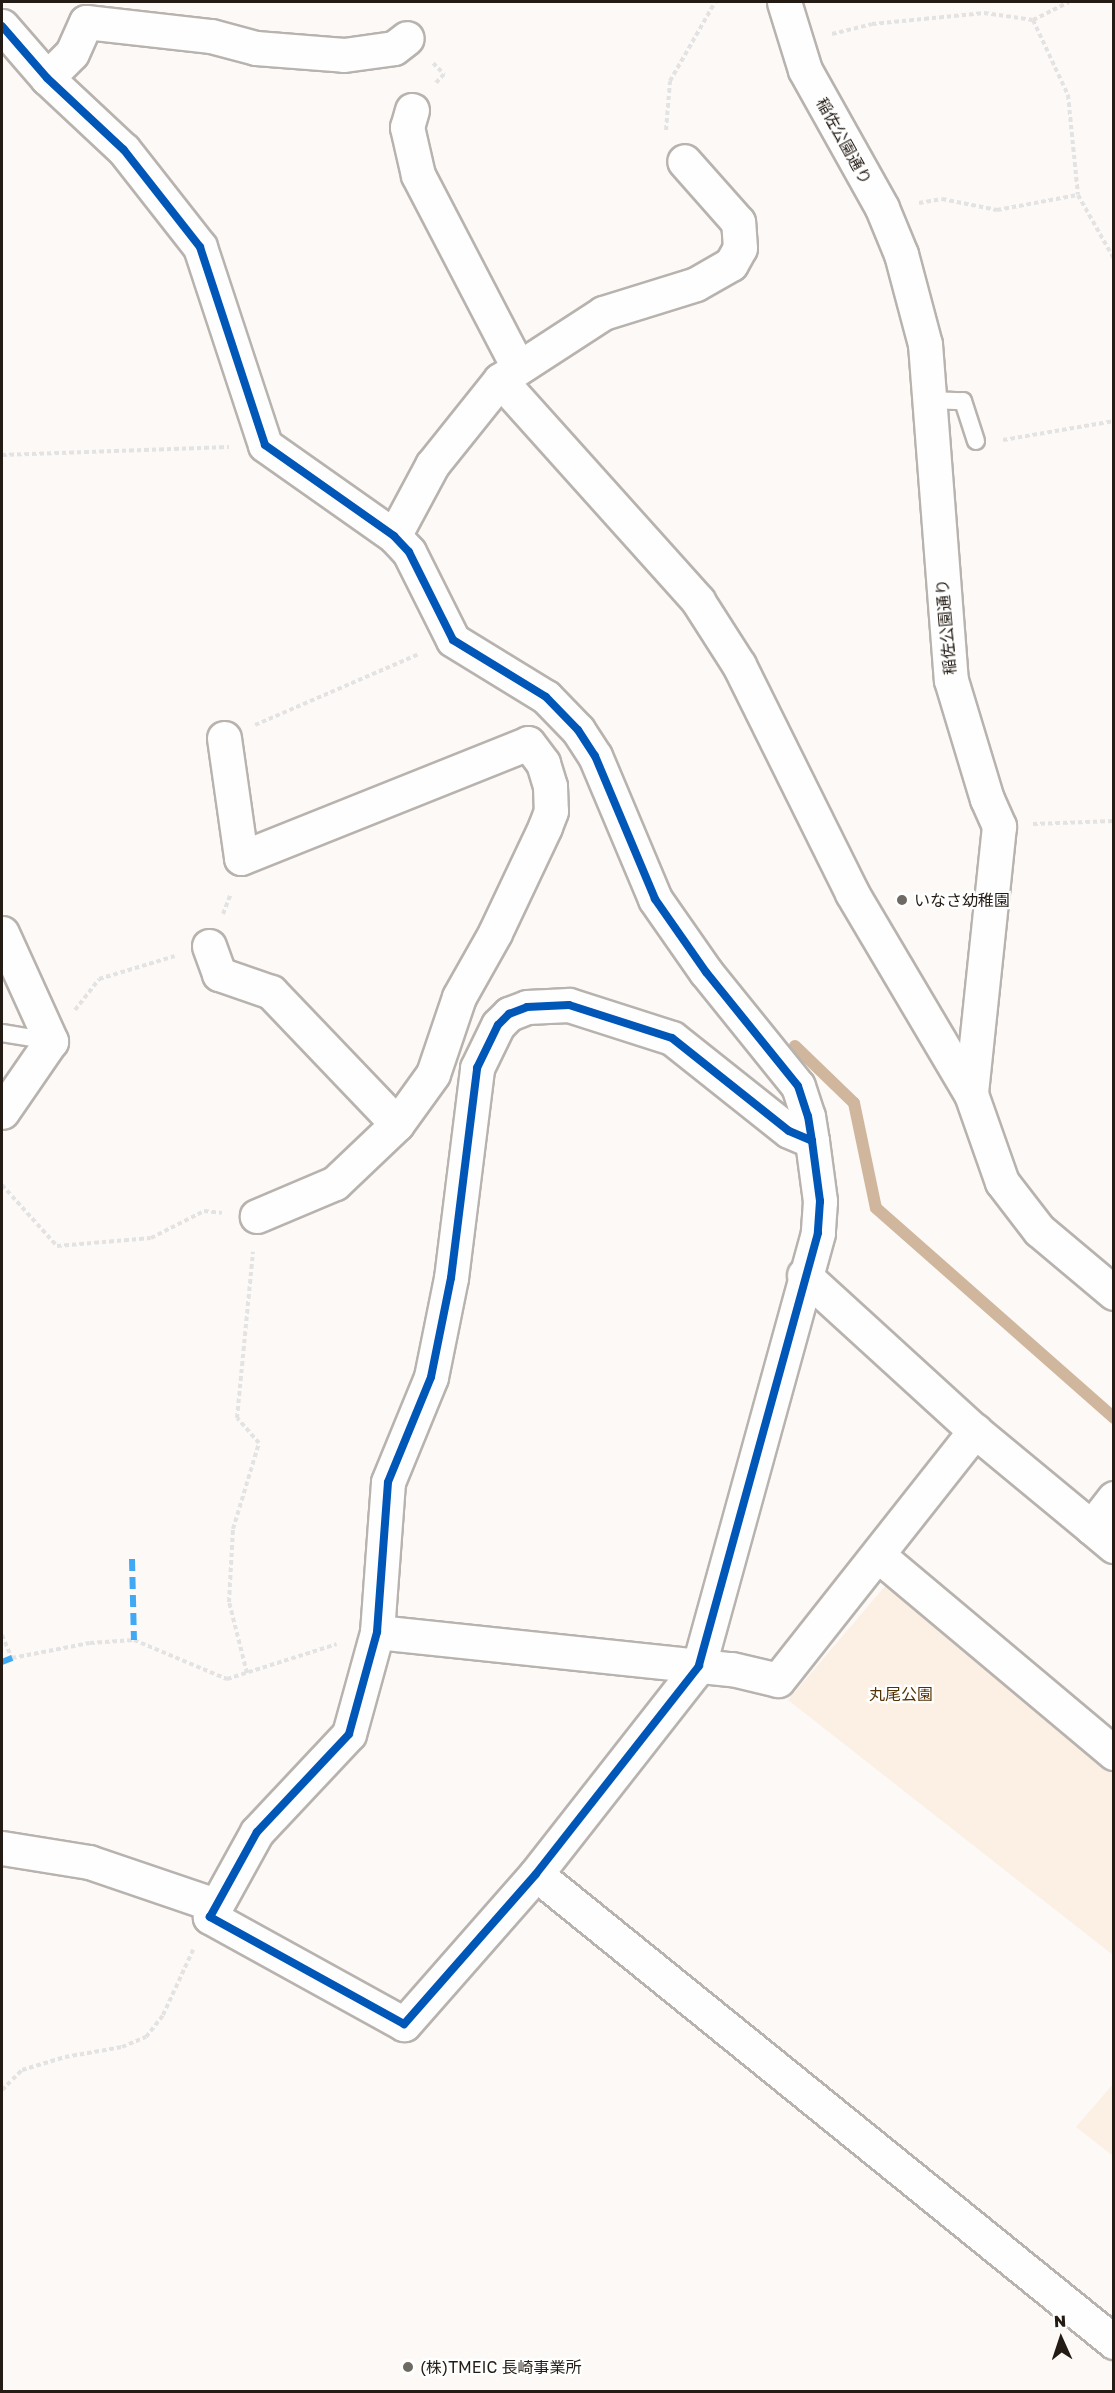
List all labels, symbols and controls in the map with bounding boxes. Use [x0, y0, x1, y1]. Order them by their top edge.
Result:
street label: 稲佐公園通り [812, 94, 876, 188]
street label: 稲佐公園通り [932, 578, 960, 676]
place label: いなさ幼稚園 [914, 890, 1010, 910]
marker: いなさ幼稚園 [895, 893, 909, 907]
park label: 丸尾公園 [869, 1684, 933, 1704]
north arrow [1031, 2309, 1091, 2369]
text: N [1053, 2311, 1067, 2331]
place label: (株)TMEIC 長崎事業所 [420, 2357, 582, 2377]
marker: (株)TMEIC 長崎事業所 [401, 2360, 415, 2374]

